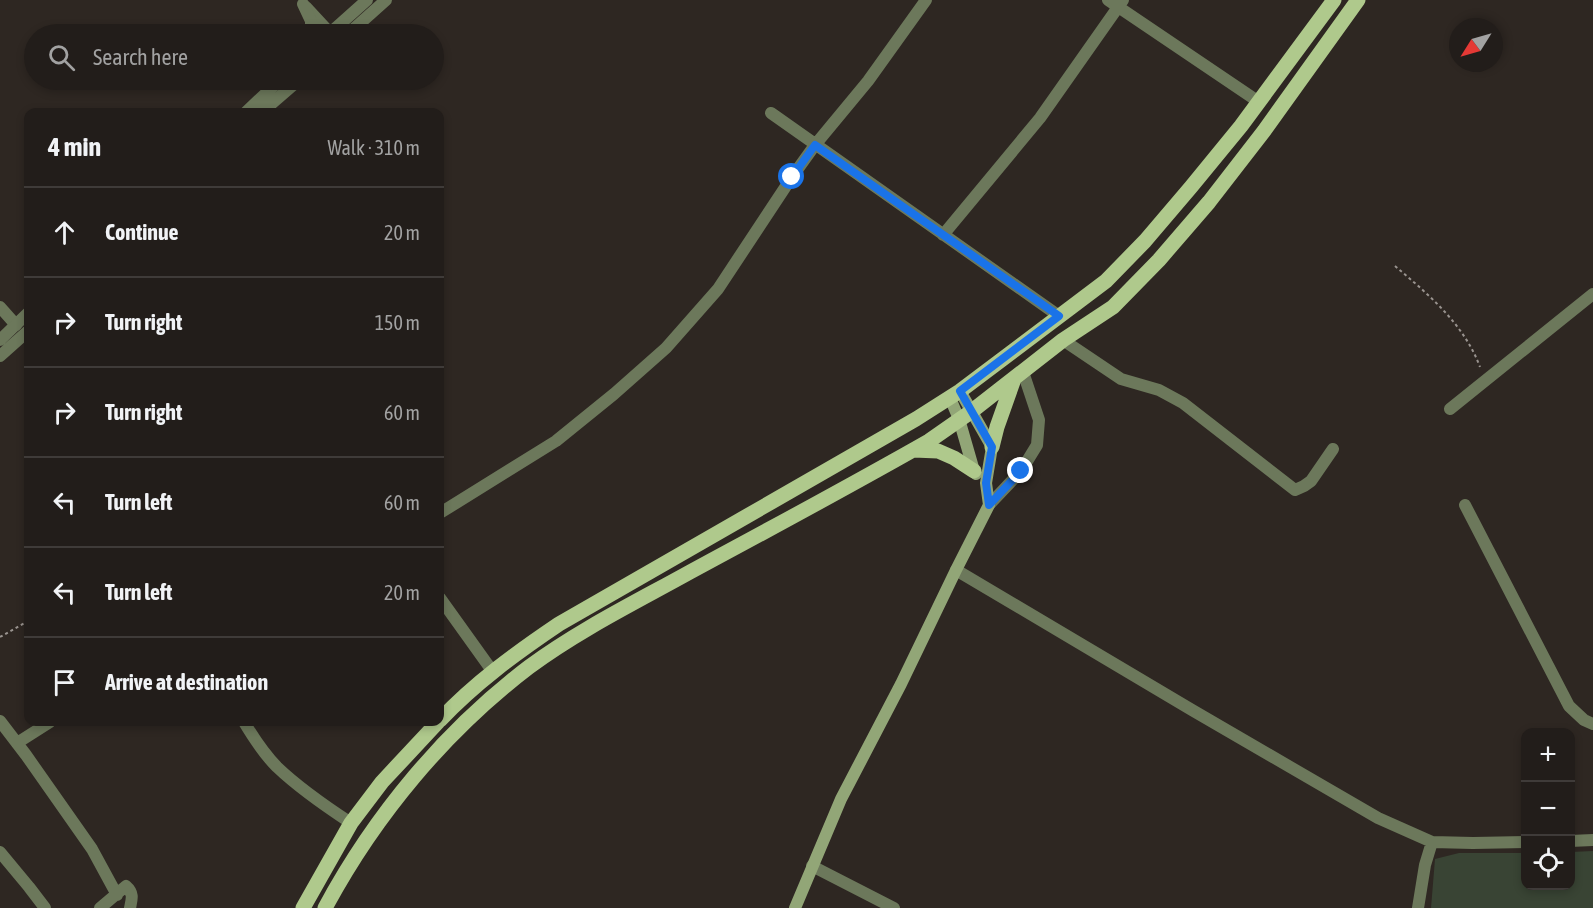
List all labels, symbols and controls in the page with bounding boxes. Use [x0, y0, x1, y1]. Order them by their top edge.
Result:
north arrow [1449, 18, 1503, 72]
search box [24, 24, 444, 90]
icon: search [45, 41, 78, 74]
text: Search here [93, 44, 188, 70]
text: 4 min [48, 132, 101, 162]
text: Walk · 310 m [328, 136, 420, 159]
route start [778, 163, 804, 189]
icon: ahead [48, 216, 81, 249]
text: Continue [105, 219, 179, 245]
text: 20 m [384, 221, 420, 244]
icon: right [48, 306, 81, 339]
text: Turn right [105, 309, 182, 335]
text: 150 m [375, 311, 420, 334]
icon: right [48, 396, 81, 429]
text: Turn right [105, 399, 182, 425]
text: 60 m [384, 401, 420, 424]
route end [1007, 457, 1033, 483]
icon: left [48, 486, 81, 519]
text: Turn left [105, 489, 172, 515]
text: 60 m [384, 491, 420, 514]
icon: left [48, 576, 81, 609]
text: Turn left [105, 579, 172, 605]
text: 20 m [384, 581, 420, 604]
icon: arrive [48, 666, 81, 699]
text: Arrive at destination [105, 669, 268, 695]
map controls [1521, 728, 1575, 890]
button: + [1521, 728, 1575, 782]
button: − [1521, 782, 1575, 836]
button: locate [1521, 836, 1575, 890]

